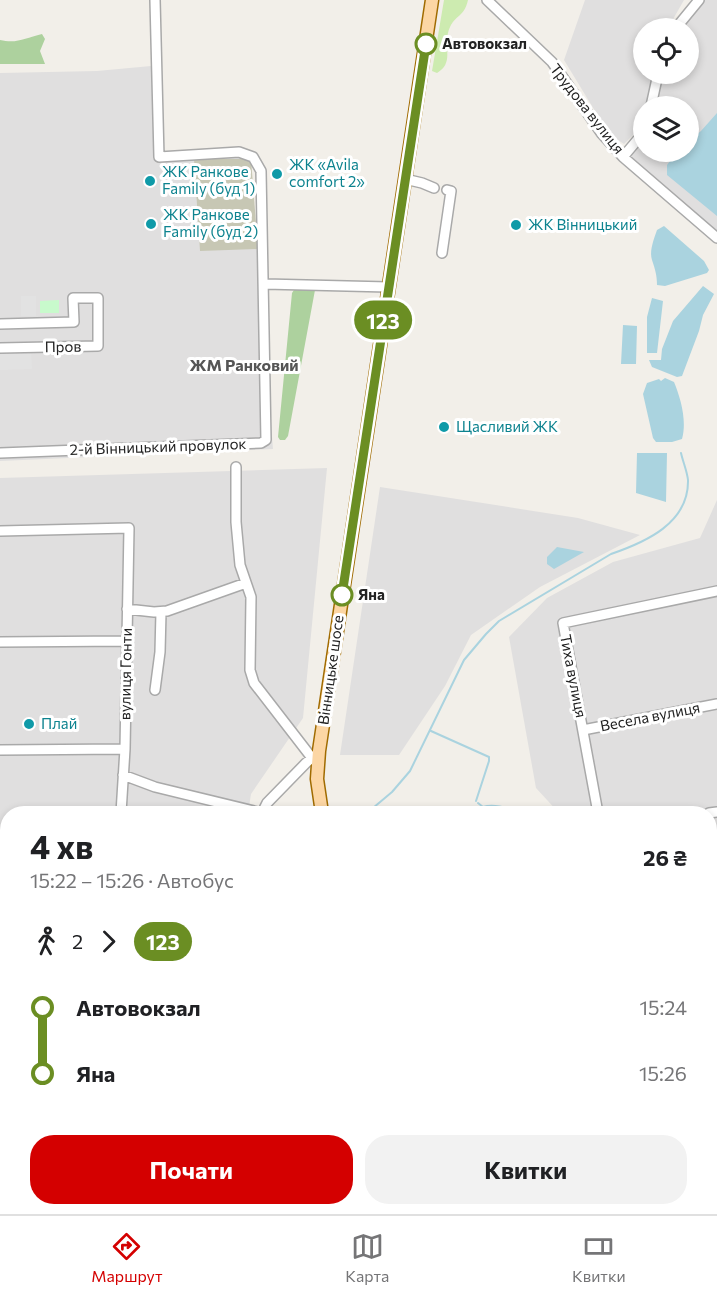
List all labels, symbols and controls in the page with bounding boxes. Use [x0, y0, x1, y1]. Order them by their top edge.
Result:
map controls [633, 18, 699, 162]
button: locate [633, 18, 699, 84]
marker: Автовокзал [415, 33, 437, 55]
place label: Автовокзал [442, 34, 527, 52]
street label: Трудова вулиця [547, 60, 629, 157]
button: layers [633, 96, 699, 162]
place label: ЖК «Avila comfort 2» [289, 155, 365, 190]
place label: ЖК Ранкове Family (буд 1) [162, 162, 255, 197]
marker: ЖК «Avila comfort 2» [270, 167, 284, 181]
marker: ЖК Ранкове Family (буд 1) [143, 174, 157, 188]
place label: ЖК Ранкове Family (буд 2) [163, 205, 258, 240]
place label: ЖК Вінницький [528, 215, 637, 233]
marker: ЖК Ранкове Family (буд 2) [144, 217, 158, 231]
marker: ЖК Вінницький [509, 218, 523, 232]
line badge: 123 [348, 300, 418, 340]
text: 123 [366, 308, 400, 333]
street label: Пров [44, 337, 82, 355]
district label: ЖМ Ранковий [189, 355, 299, 374]
place label: Щасливий ЖК [456, 417, 558, 435]
marker: Щасливий ЖК [437, 420, 451, 434]
street label: 2-й Вінницький провулок [69, 434, 247, 458]
marker: Яна [331, 584, 353, 606]
place label: Яна [358, 585, 385, 603]
street label: Вінницьке шосе [313, 614, 347, 726]
street label: вулиця Гонти [115, 628, 135, 720]
street label: Тиха вулиця [557, 633, 591, 719]
street label: Весела вулиця [598, 698, 701, 735]
place label: Плай [41, 714, 77, 732]
marker: Плай [22, 717, 36, 731]
text: 4 хв [30, 825, 93, 866]
text: 26 ₴ [643, 844, 687, 871]
text: 15:22 – 15:26 · Автобус [30, 868, 234, 892]
icon: walk [30, 925, 63, 958]
icon: forward [92, 925, 125, 958]
text: 2 [72, 929, 83, 953]
text: 123 [146, 929, 180, 954]
text: Автовокзал [76, 994, 201, 1021]
text: 15:24 [639, 995, 687, 1019]
text: Яна [76, 1060, 115, 1087]
text: 15:26 [639, 1061, 687, 1085]
button: Почати [30, 1135, 353, 1204]
button: Квитки [365, 1135, 687, 1204]
tab: Маршрут [91, 1230, 162, 1285]
tab: Карта [345, 1230, 389, 1285]
tab: Квитки [572, 1230, 626, 1285]

